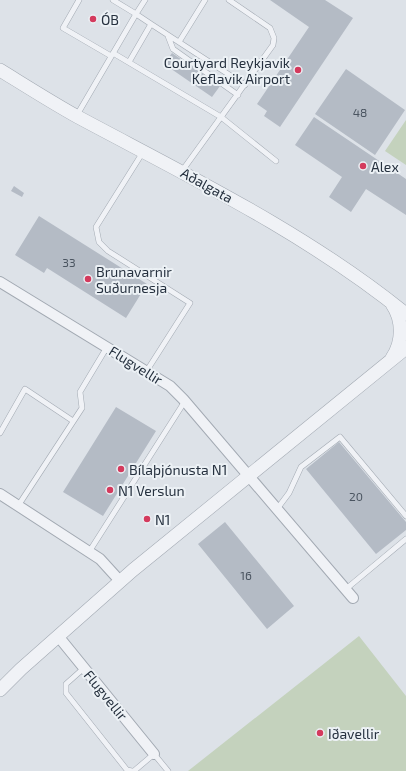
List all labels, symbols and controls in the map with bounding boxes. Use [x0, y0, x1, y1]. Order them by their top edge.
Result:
place label: ÓB [101, 11, 119, 28]
marker: ÓB [88, 14, 98, 24]
place label: Courtyard Reykjavik Keflavik Airport [164, 54, 290, 87]
marker: Courtyard Reykjavik Keflavik Airport [293, 65, 303, 75]
house number: 48 [353, 105, 367, 119]
place label: Alex [371, 158, 399, 175]
marker: Alex [358, 161, 368, 171]
street label: Aðalgata [178, 164, 236, 206]
house number: 33 [62, 255, 76, 269]
place label: Brunavarnir Suðurnesja [96, 263, 172, 296]
marker: Brunavarnir Suðurnesja [83, 274, 93, 284]
street label: Flugvellir [106, 342, 166, 388]
place label: Bílaþjónusta N1 [129, 461, 227, 478]
marker: Bílaþjónusta N1 [116, 464, 126, 474]
place label: N1 Verslun [118, 482, 185, 499]
marker: N1 Verslun [105, 485, 115, 495]
house number: 20 [349, 489, 363, 503]
place label: N1 [155, 511, 170, 528]
marker: N1 [142, 514, 152, 524]
house number: 16 [240, 568, 252, 582]
street label: Flugvellir [81, 666, 132, 724]
place label: Iðavellir [328, 725, 380, 742]
marker: Iðavellir [315, 728, 325, 738]

